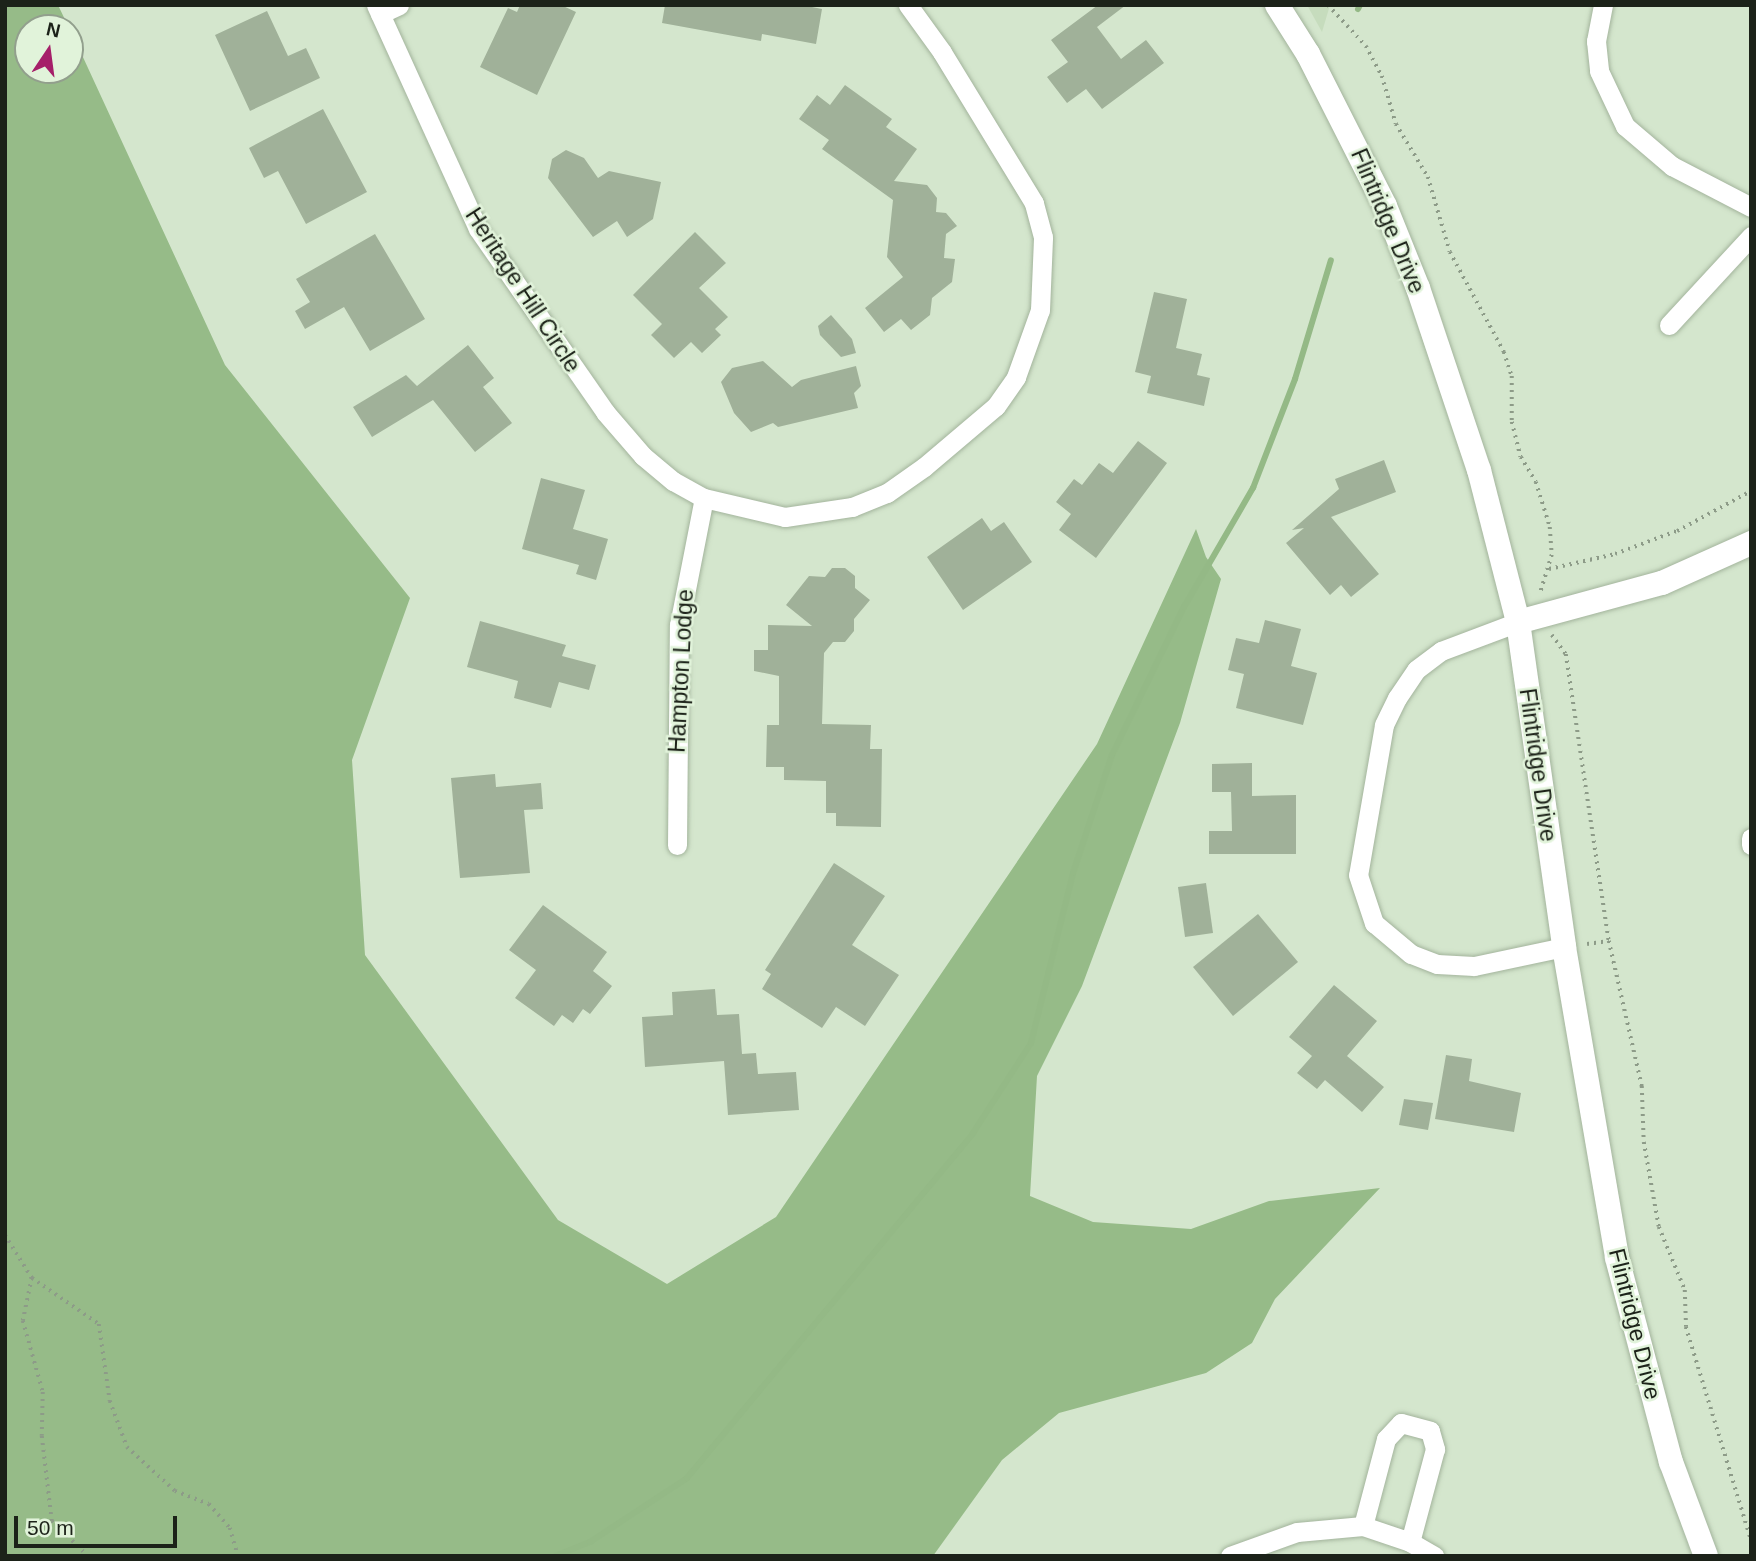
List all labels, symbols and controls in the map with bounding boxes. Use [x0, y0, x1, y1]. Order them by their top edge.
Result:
north arrow [14, 14, 84, 84]
text: N [44, 18, 62, 42]
street label: Flintridge Drive [1345, 144, 1431, 298]
street label: Heritage Hill Circle [460, 203, 586, 377]
street label: Hampton Lodge [663, 589, 699, 753]
street label: Flintridge Drive [1514, 687, 1562, 843]
street label: Flintridge Drive [1603, 1246, 1667, 1402]
scale bar [18, 1502, 180, 1546]
text: 50 m [27, 1516, 74, 1539]

